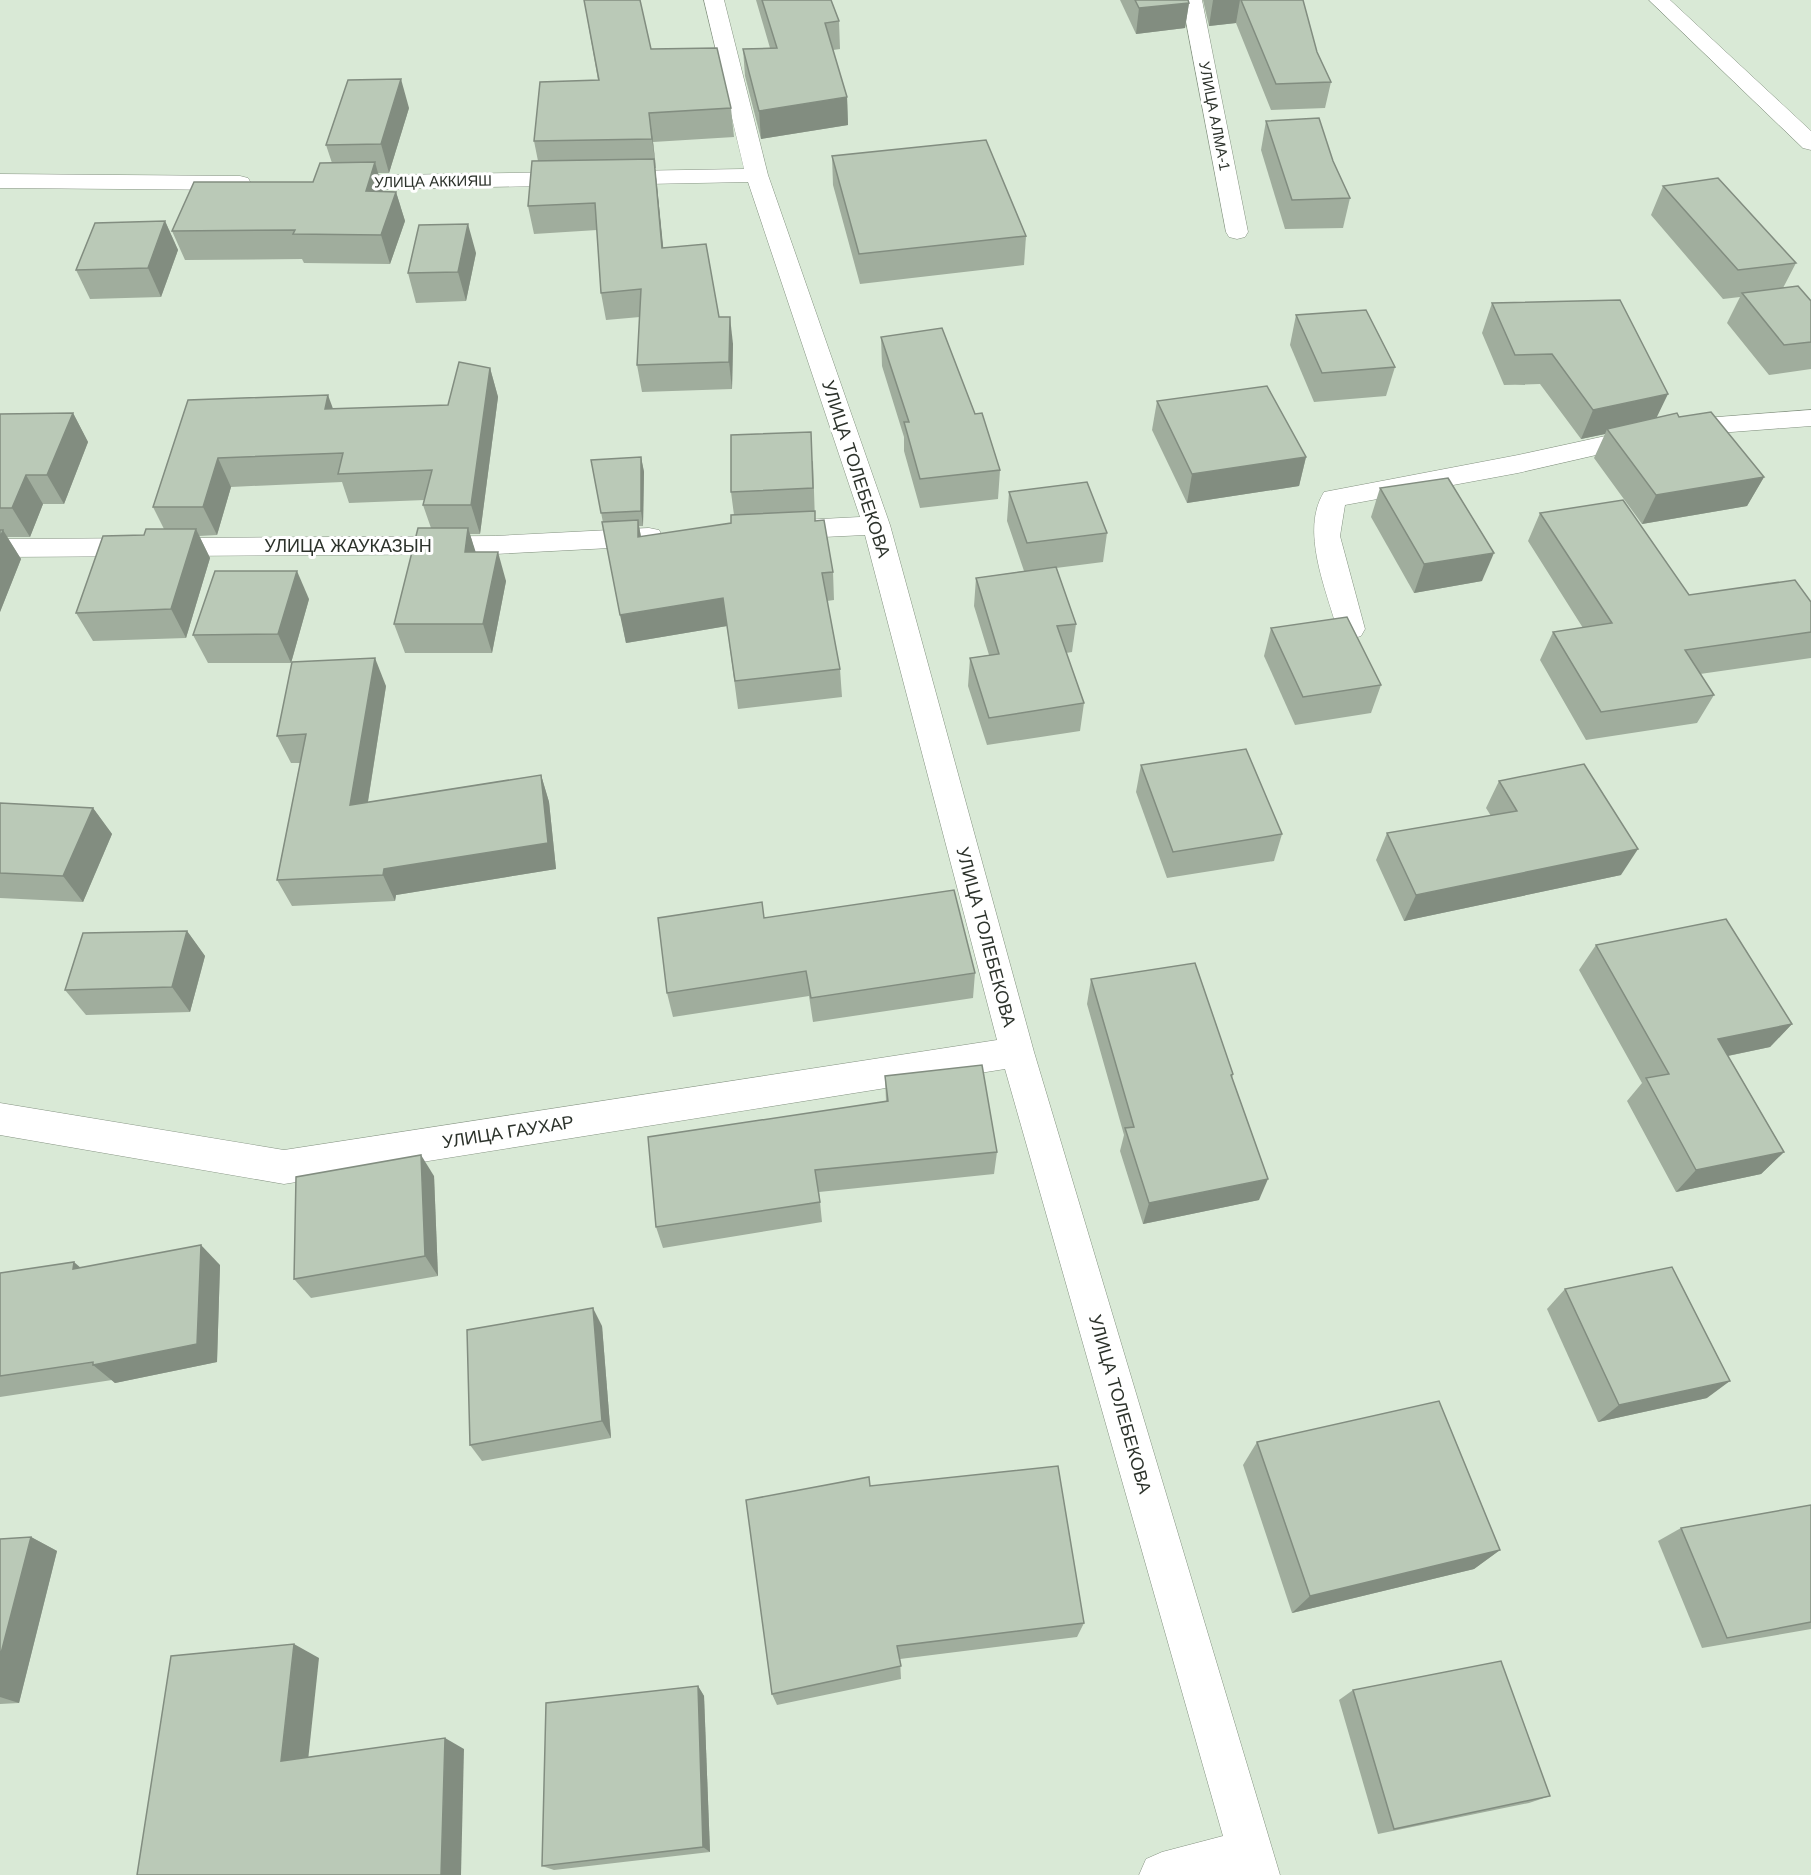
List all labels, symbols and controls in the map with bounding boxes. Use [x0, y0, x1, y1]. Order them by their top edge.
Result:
street label: УЛИЦА АЛМА-1 [1196, 60, 1234, 172]
street label: УЛИЦА АККИЯШ [374, 171, 492, 191]
street label: УЛИЦА ТОЛЕБЕКОВА [818, 378, 894, 560]
street label: УЛИЦА ЖАУКАЗЫН [264, 536, 432, 556]
street label: УЛИЦА ТОЛЕБЕКОВА [952, 845, 1020, 1029]
street label: УЛИЦА ГАУХАР [441, 1112, 575, 1152]
street label: УЛИЦА ТОЛЕБЕКОВА [1085, 1312, 1155, 1496]

